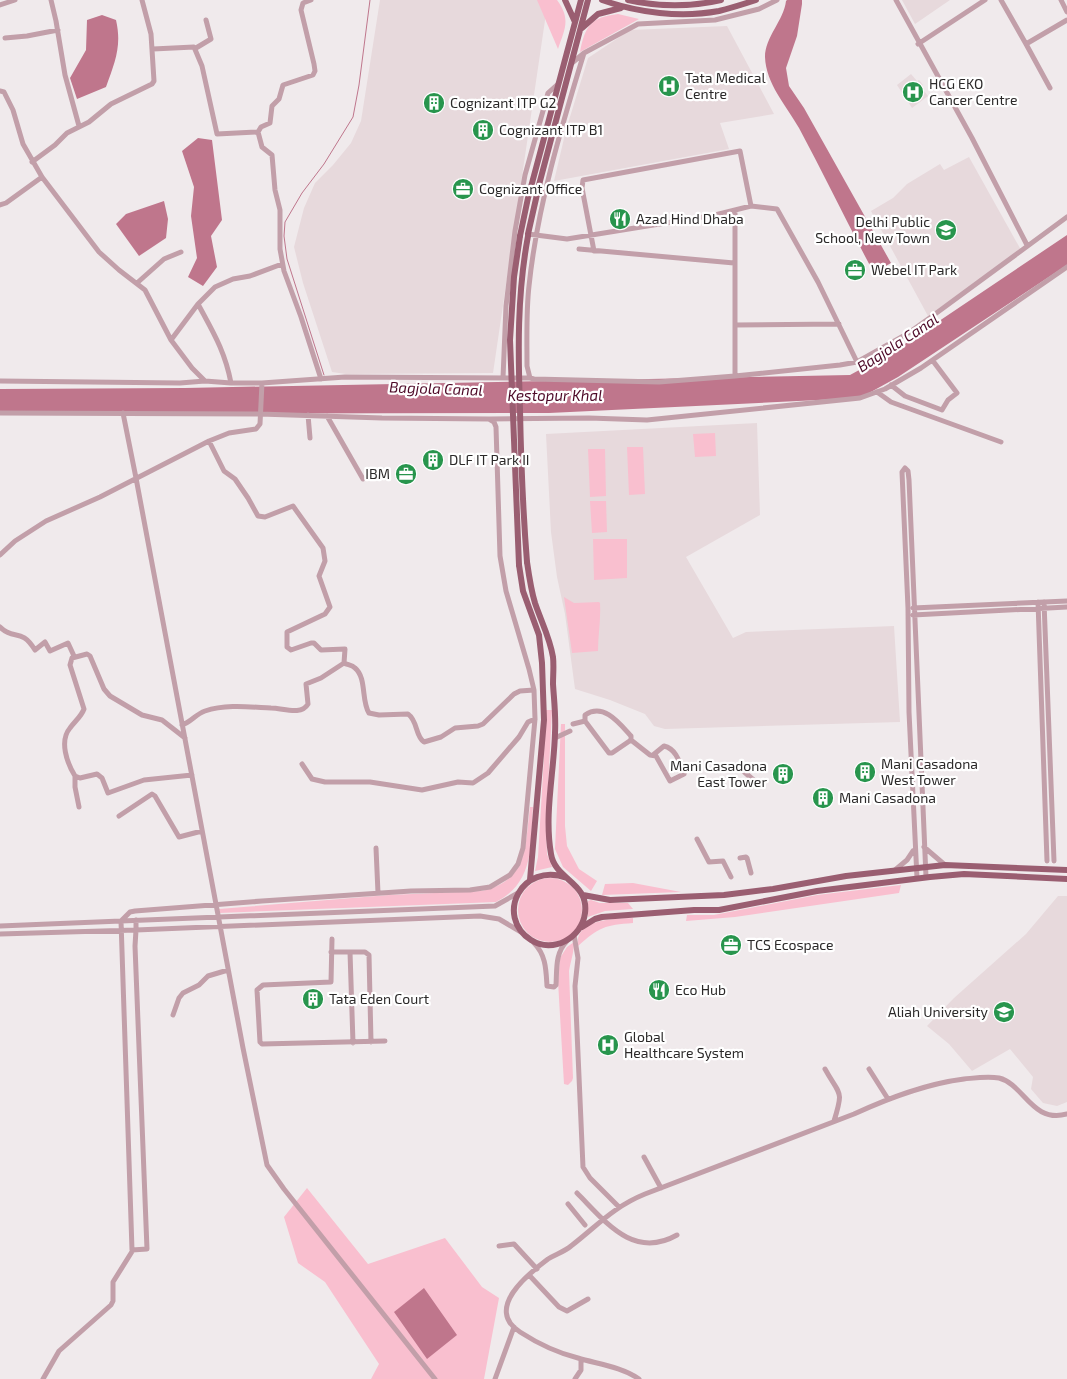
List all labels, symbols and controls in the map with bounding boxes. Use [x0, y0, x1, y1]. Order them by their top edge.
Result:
place label: Tata Medical Centre [685, 69, 766, 102]
hospital icon: Tata Medical Centre [657, 74, 681, 98]
place label: HCG EKO Cancer Centre [929, 75, 1017, 108]
hospital icon: HCG EKO Cancer Centre [901, 80, 925, 104]
building icon: Cognizant ITP G2 [422, 91, 446, 115]
place label: Cognizant ITP G2 [450, 94, 556, 111]
building icon: Cognizant ITP B1 [471, 118, 495, 142]
place label: Cognizant ITP B1 [499, 121, 603, 138]
office icon: Cognizant Office [451, 177, 475, 201]
place label: Cognizant Office [479, 180, 582, 197]
restaurant icon: Azad Hind Dhaba [608, 207, 632, 231]
place label: Azad Hind Dhaba [636, 210, 744, 227]
place label: Delhi Public School, New Town [815, 213, 930, 246]
school or university icon: Delhi Public School, New Town [934, 218, 958, 242]
office icon: Webel IT Park [843, 258, 867, 282]
place label: Webel IT Park [871, 261, 957, 278]
water label: Bagjola Canal [853, 309, 942, 376]
water label: Bagjola Canal [389, 377, 483, 400]
water label: Kestopur Khal [507, 386, 603, 404]
building icon: DLF IT Park II [421, 448, 445, 472]
place label: DLF IT Park II [449, 451, 529, 468]
office icon: IBM [394, 462, 418, 486]
place label: IBM [365, 465, 390, 482]
place label: Mani Casadona West Tower [881, 755, 978, 788]
place label: Mani Casadona East Tower [670, 757, 767, 790]
building icon: Mani Casadona West Tower [853, 760, 877, 784]
building icon: Mani Casadona East Tower [771, 762, 795, 786]
building icon: Mani Casadona [811, 786, 835, 810]
place label: Mani Casadona [839, 789, 936, 806]
office icon: TCS Ecospace [719, 933, 743, 957]
place label: TCS Ecospace [747, 936, 834, 953]
restaurant icon: Eco Hub [647, 978, 671, 1002]
place label: Eco Hub [675, 981, 726, 998]
building icon: Tata Eden Court [301, 987, 325, 1011]
place label: Tata Eden Court [329, 990, 429, 1007]
school or university icon: Aliah University [992, 1000, 1016, 1024]
place label: Aliah University [888, 1003, 989, 1020]
place label: Global Healthcare System [624, 1028, 744, 1061]
hospital icon: Global Healthcare System [596, 1033, 620, 1057]

